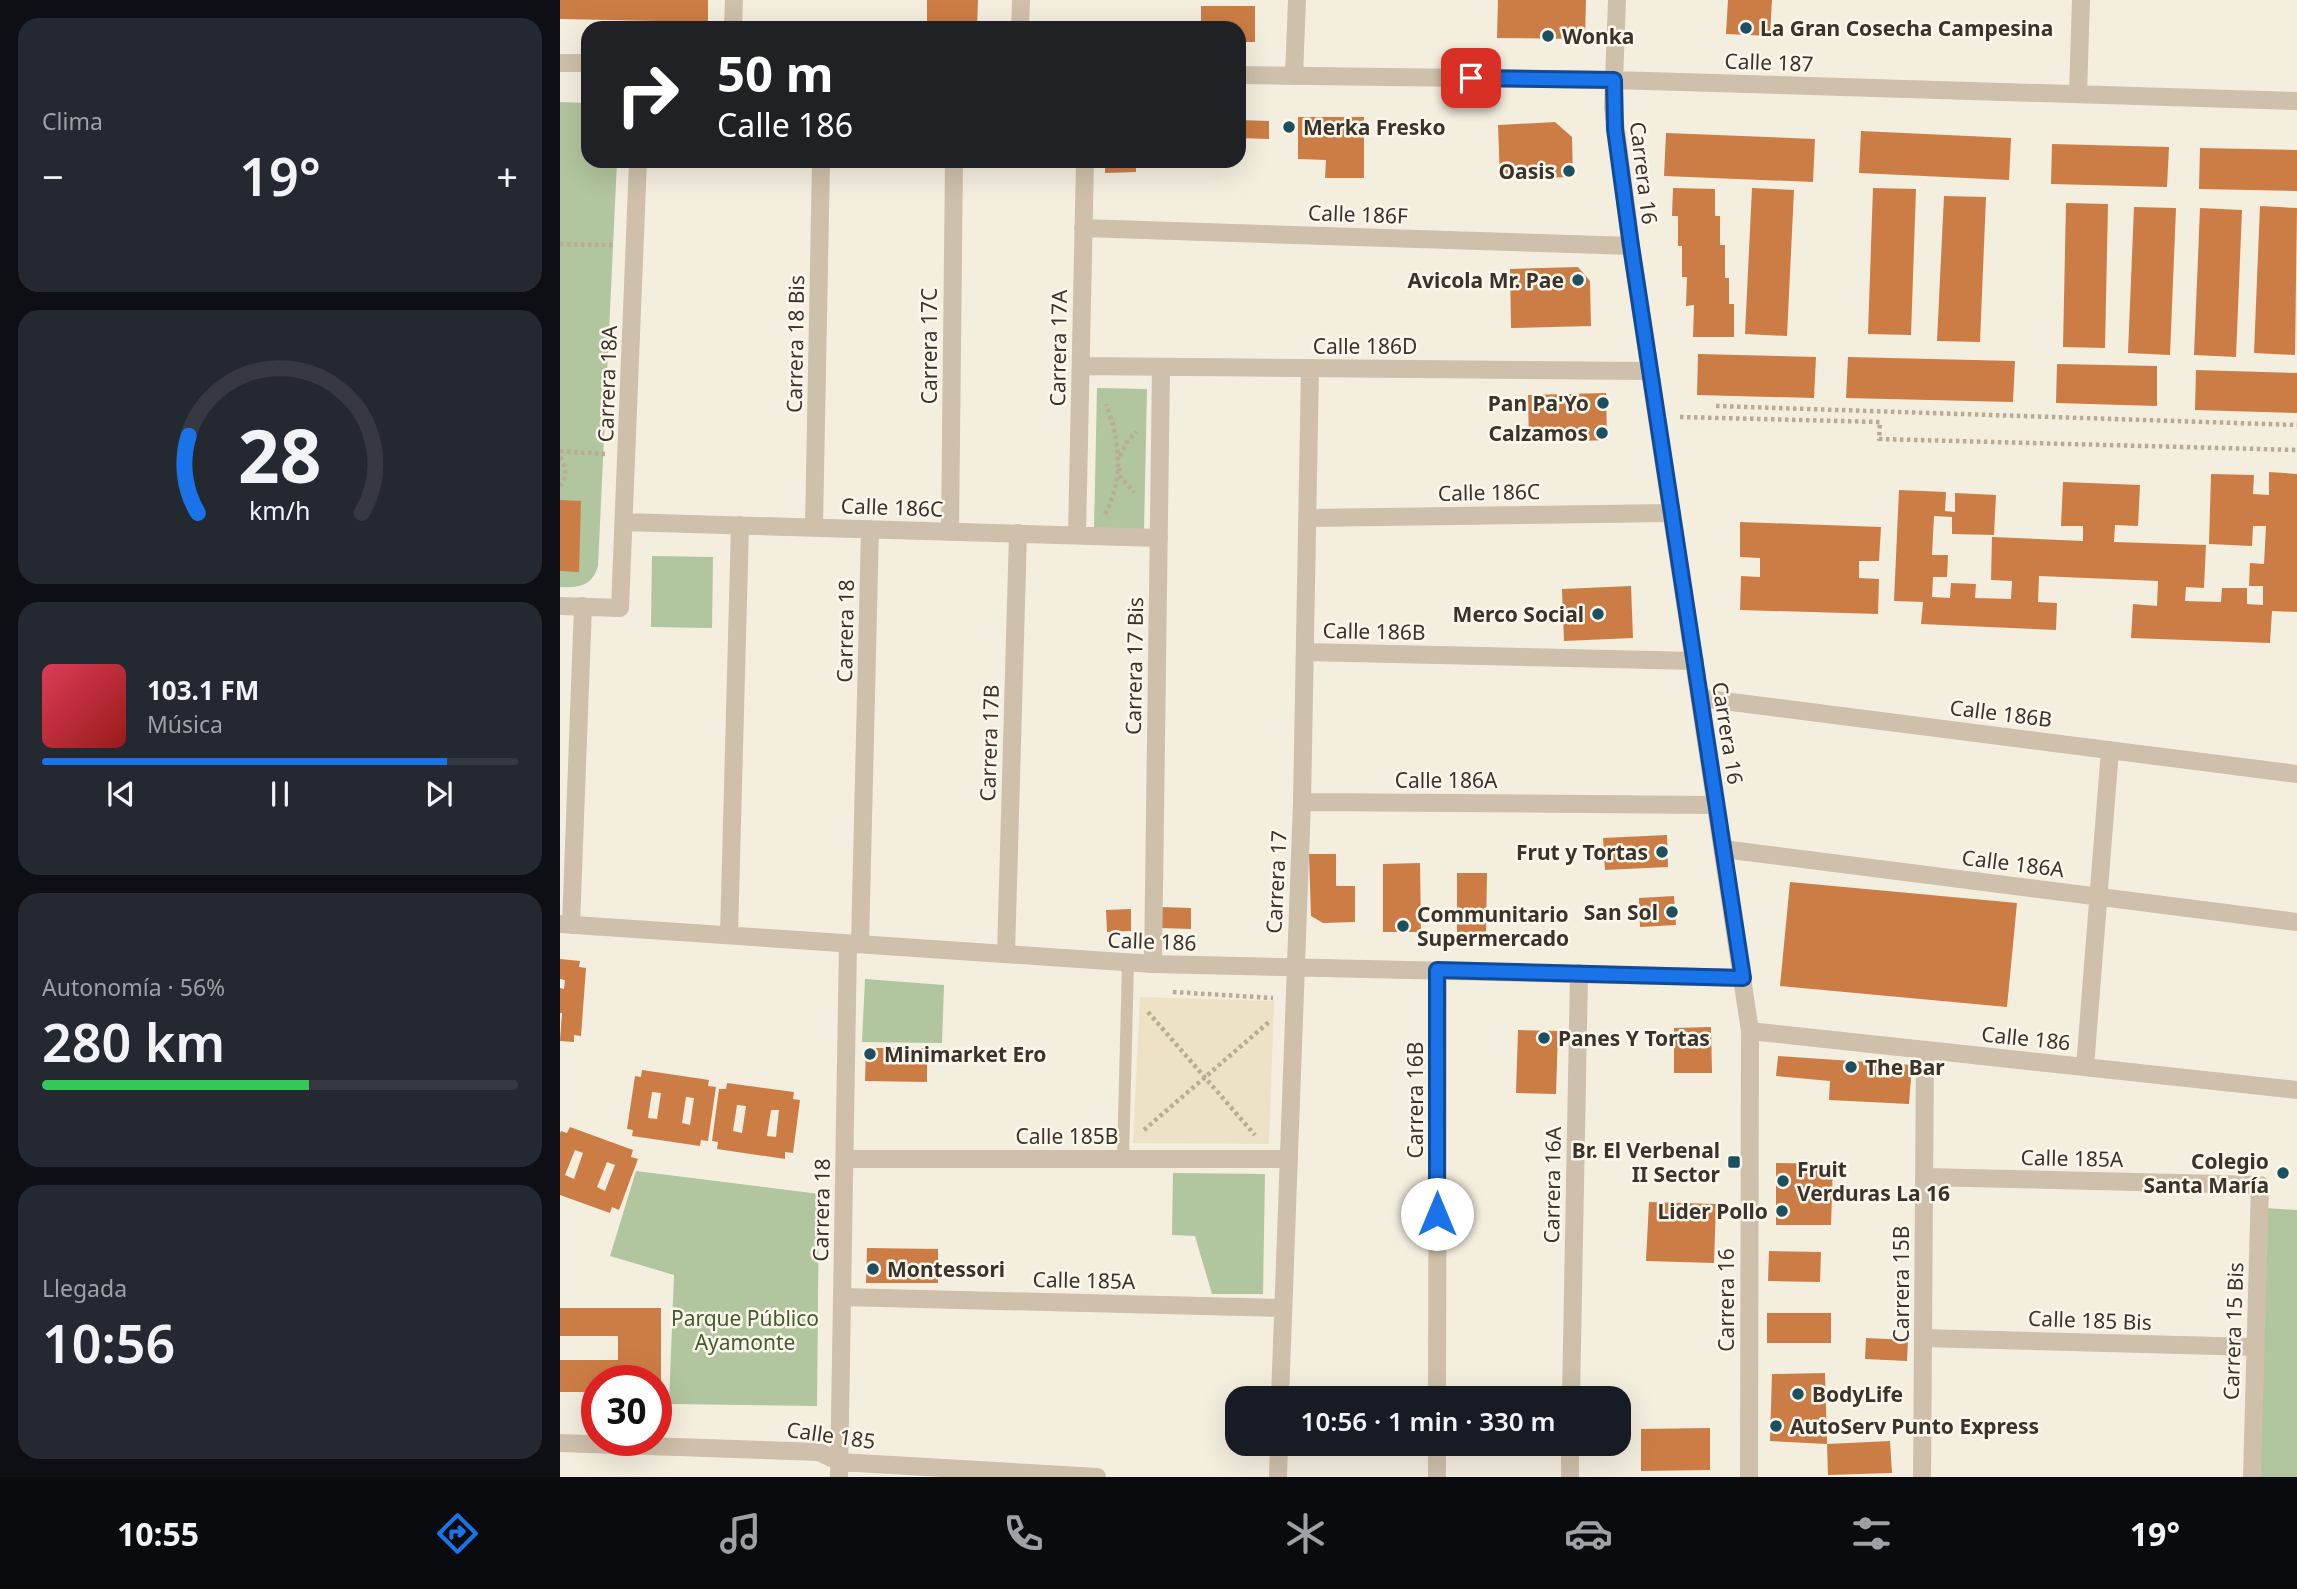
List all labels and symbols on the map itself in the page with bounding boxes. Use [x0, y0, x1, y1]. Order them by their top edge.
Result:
place label: La Gran Cosecha Campesina [1760, 14, 2053, 42]
marker: La Gran Cosecha Campesina [1738, 20, 1754, 36]
place label: Wonka [1562, 22, 1634, 50]
marker: Wonka [1540, 28, 1556, 44]
street label: Calle 187 [1724, 46, 1814, 78]
pin [1441, 48, 1501, 108]
place label: Merka Fresko [1303, 113, 1446, 141]
marker: Merka Fresko [1281, 119, 1297, 135]
street label: Carrera 16 [1624, 120, 1664, 226]
place label: Oasis [1498, 157, 1555, 185]
marker: Oasis [1561, 163, 1577, 179]
street label: Calle 186F [1307, 198, 1409, 230]
place label: Avicola Mr. Pae [1408, 266, 1564, 294]
marker: Avicola Mr. Pae [1570, 272, 1586, 288]
street label: Carrera 18 Bis [780, 275, 810, 413]
street label: Carrera 17C [915, 288, 943, 404]
street label: Carrera 17A [1043, 289, 1073, 407]
street label: Carrera 18A [591, 325, 623, 443]
street label: Calle 186D [1313, 332, 1417, 360]
place label: Pan Pa'Yo [1488, 389, 1589, 417]
marker: Pan Pa'Yo [1595, 395, 1611, 411]
place label: Calzamos [1489, 419, 1588, 447]
marker: Calzamos [1594, 425, 1610, 441]
street label: Calle 186C [1438, 477, 1540, 507]
street label: Calle 186C [840, 491, 944, 523]
street label: Carrera 18 [830, 579, 860, 683]
street label: Carrera 17 Bis [1119, 597, 1149, 735]
place label: Merco Social [1453, 600, 1584, 628]
marker: Merco Social [1590, 606, 1606, 622]
street label: Calle 186B [1322, 616, 1426, 646]
street label: Carrera 16 [1706, 680, 1750, 786]
street label: Carrera 17B [973, 684, 1005, 802]
street label: Calle 186B [1948, 693, 2054, 733]
street label: Calle 186A [1395, 766, 1498, 794]
street label: Carrera 17 [1259, 830, 1293, 934]
place label: Frut y Tortas [1516, 838, 1648, 866]
street label: Calle 186A [1960, 843, 2066, 883]
marker: Frut y Tortas [1654, 844, 1670, 860]
place label: San Sol [1584, 898, 1658, 926]
place label: Communitario Supermercado [1417, 900, 1569, 952]
marker: San Sol [1664, 904, 1680, 920]
marker: Communitario Supermercado [1395, 918, 1411, 934]
street label: Calle 186 [1107, 925, 1197, 957]
street label: Calle 186 [1980, 1019, 2072, 1057]
place label: Panes Y Tortas [1558, 1024, 1710, 1052]
marker: Panes Y Tortas [1536, 1030, 1552, 1046]
place label: Minimarket Ero [884, 1040, 1046, 1068]
street label: Carrera 16B [1401, 1042, 1429, 1159]
marker: Minimarket Ero [862, 1046, 878, 1062]
place label: The Bar [1865, 1053, 1945, 1081]
marker: The Bar [1843, 1059, 1859, 1075]
street label: Calle 185B [1016, 1122, 1118, 1150]
street label: Carrera 16A [1537, 1126, 1567, 1244]
place label: Br. El Verbenal II Sector [1572, 1136, 1721, 1188]
street label: Calle 185A [2020, 1143, 2124, 1173]
place label: Colegio Santa María [2143, 1147, 2269, 1199]
marker: Br. El Verbenal II Sector [1726, 1154, 1742, 1170]
place label: Fruit Verduras La 16 [1797, 1155, 1950, 1207]
street label: Carrera 18 [806, 1158, 836, 1262]
marker: Colegio Santa María [2275, 1165, 2291, 1181]
marker: Fruit Verduras La 16 [1775, 1173, 1791, 1189]
position arrow [1400, 1177, 1474, 1251]
place label: Lider Pollo [1658, 1197, 1768, 1225]
marker: Lider Pollo [1774, 1203, 1790, 1219]
street label: Carrera 15B [1887, 1226, 1915, 1343]
street label: Carrera 16 [1712, 1248, 1740, 1352]
place label: Montessori [887, 1255, 1005, 1283]
marker: Montessori [865, 1261, 881, 1277]
street label: Carrera 15 Bis [2217, 1262, 2249, 1400]
street label: Calle 185A [1032, 1265, 1136, 1295]
park label: Parque Público Ayamonte [671, 1304, 819, 1356]
street label: Calle 185 Bis [2028, 1304, 2152, 1336]
speed limit sign: 30 [581, 1365, 672, 1456]
place label: BodyLife [1812, 1380, 1903, 1408]
marker: BodyLife [1790, 1386, 1806, 1402]
place label: AutoServ Punto Express [1790, 1412, 2039, 1440]
street label: Calle 185 [785, 1415, 877, 1455]
marker: AutoServ Punto Express [1768, 1418, 1784, 1434]

